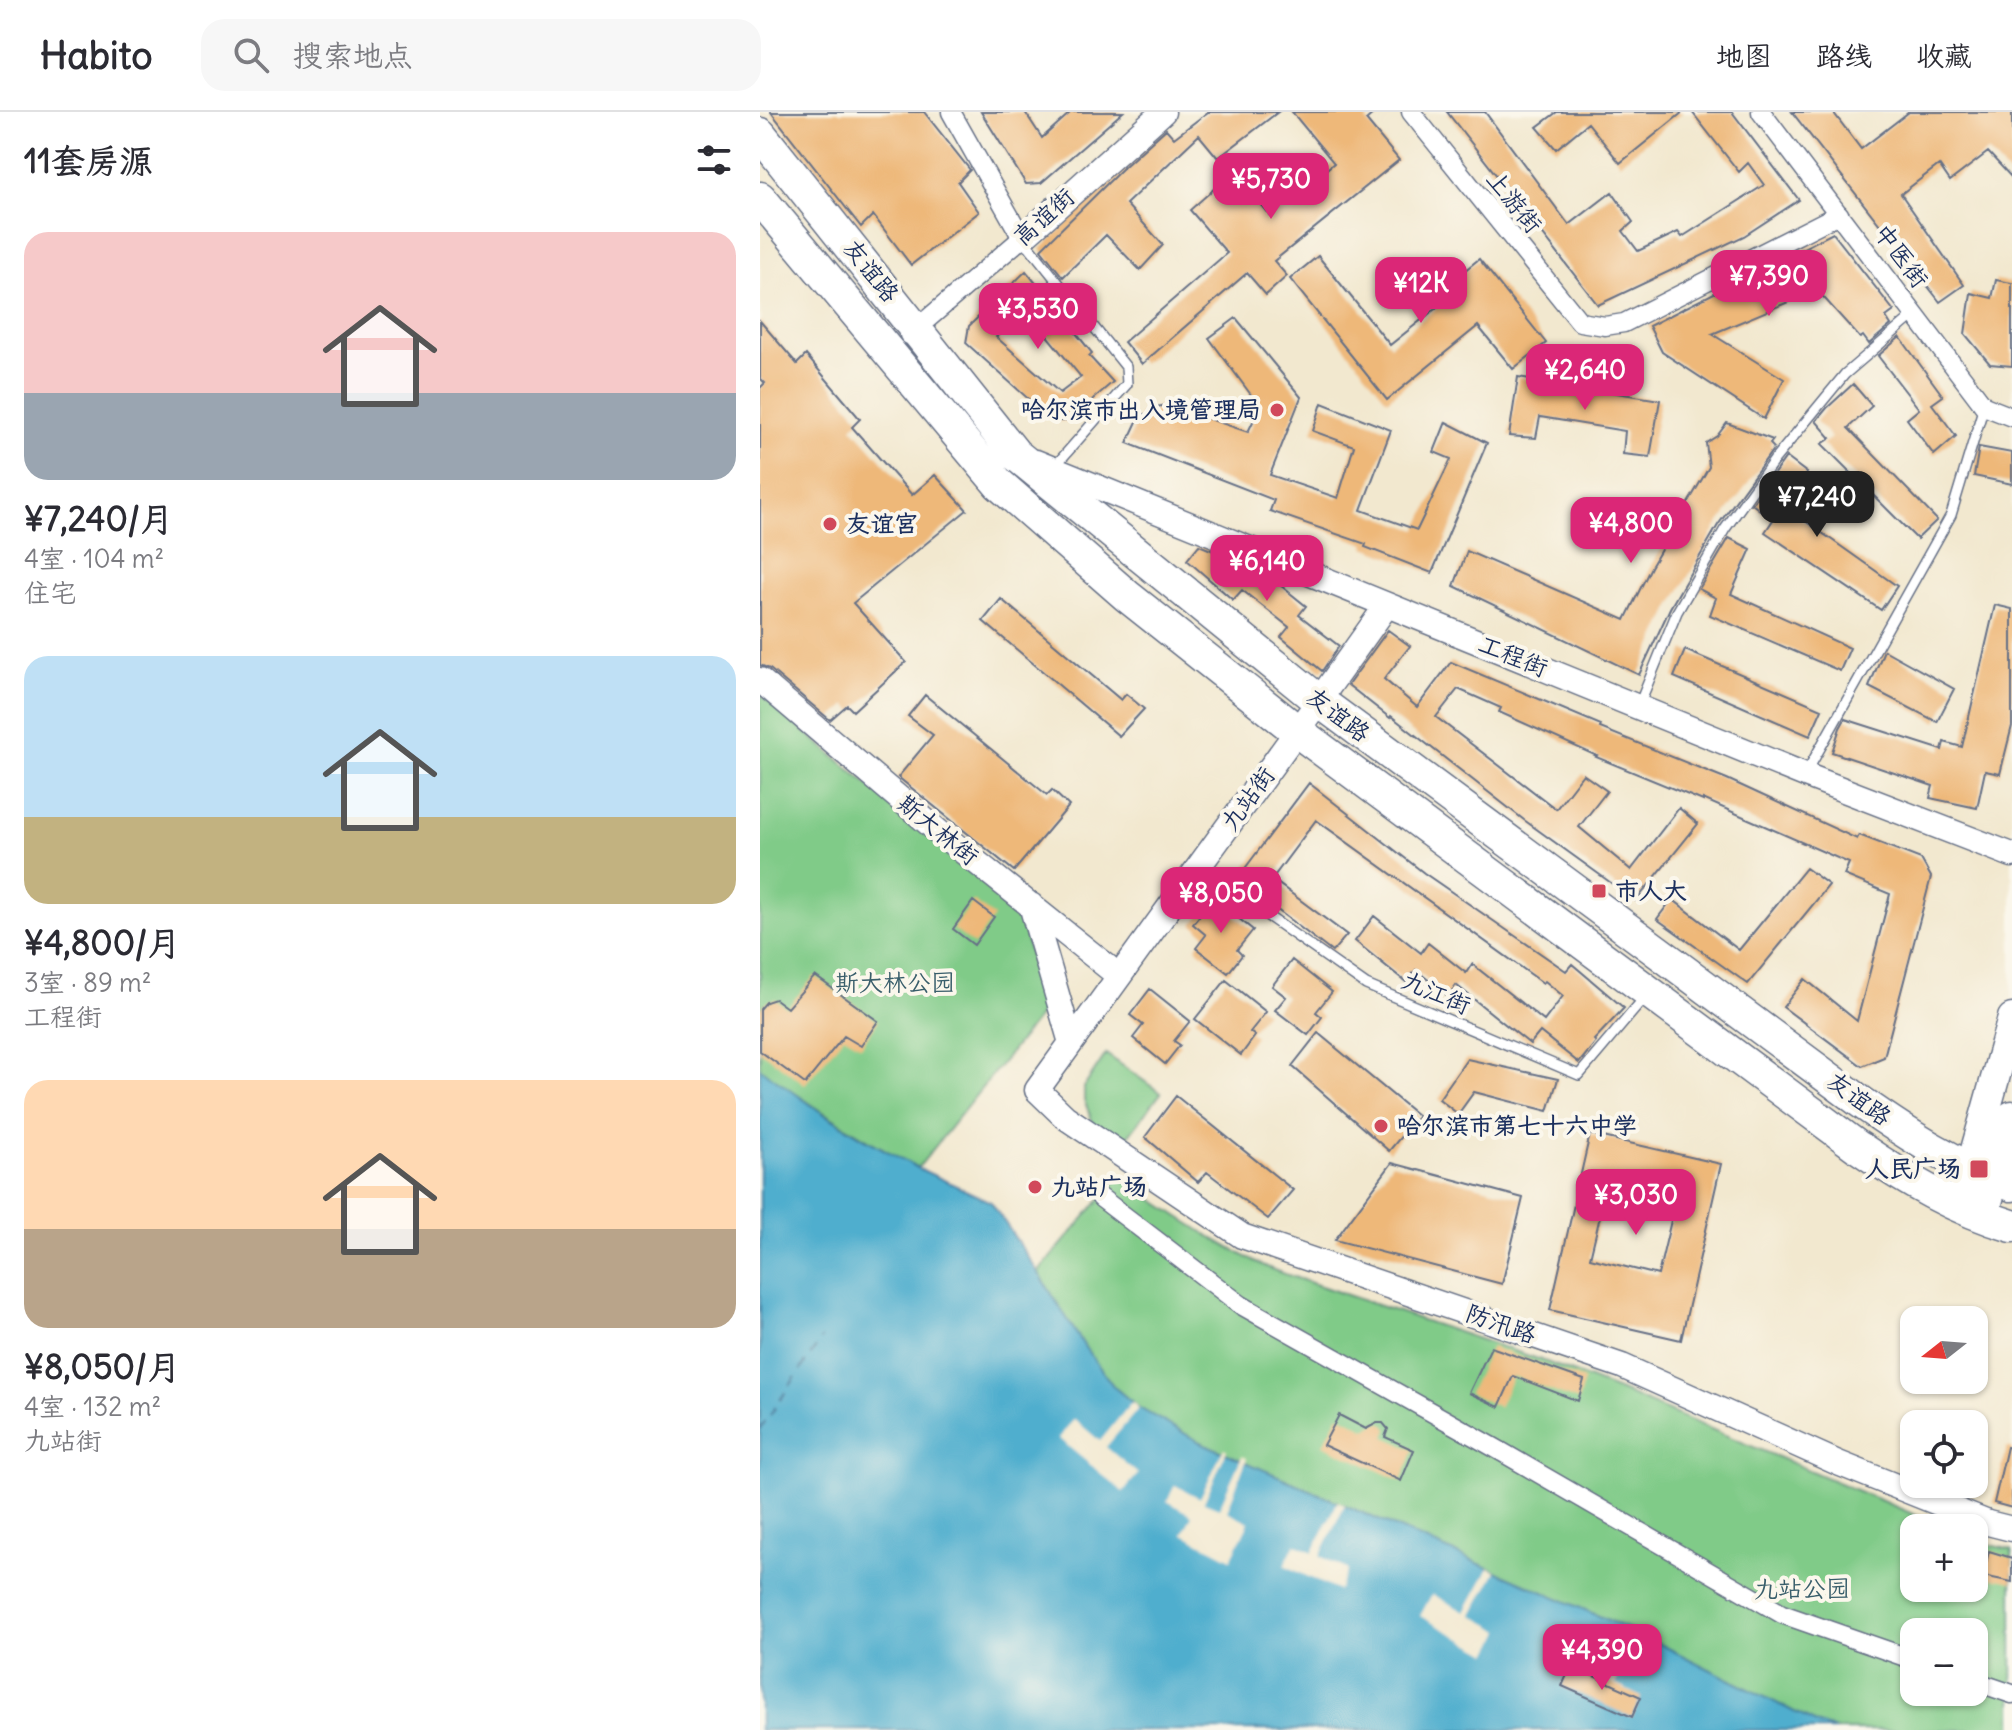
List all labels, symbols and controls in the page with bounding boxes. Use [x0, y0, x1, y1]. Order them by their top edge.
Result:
search box [201, 19, 761, 91]
text: Habito [40, 32, 153, 79]
icon: search [229, 33, 273, 77]
text: 搜索地点 [293, 36, 413, 74]
text: 地图 [1716, 38, 1772, 74]
text: 路线 [1816, 38, 1872, 74]
text: 收藏 [1916, 38, 1972, 74]
icon: filters [692, 138, 736, 182]
text: 11套房源 [24, 139, 153, 182]
pin: ¥5,730 [1206, 153, 1336, 221]
text: ¥5,730 [1231, 162, 1311, 195]
street label: 上游街 [1480, 164, 1549, 239]
street label: 高谊街 [1007, 181, 1080, 251]
street label: 中医街 [1868, 218, 1935, 293]
street label: 友谊路 [837, 233, 906, 308]
pin: ¥7,390 [1704, 250, 1834, 318]
pin: ¥12K [1374, 257, 1468, 325]
text: ¥7,390 [1729, 259, 1809, 292]
text: ¥12K [1393, 266, 1449, 299]
pin: ¥3,530 [973, 283, 1103, 351]
icon: home [308, 284, 452, 428]
text: ¥3,530 [997, 292, 1079, 325]
pin: ¥2,640 [1520, 344, 1650, 412]
text: ¥2,640 [1544, 353, 1626, 386]
place label: 哈尔滨市出入境管理局 [1021, 394, 1261, 424]
marker: 哈尔滨市出入境管理局 [1268, 401, 1286, 419]
pin: ¥7,240 [1752, 471, 1882, 539]
text: ¥7,240 [1777, 480, 1857, 513]
text: ¥7,240/月 [24, 497, 174, 540]
pin: ¥4,800 [1566, 497, 1696, 565]
text: ¥4,800 [1589, 506, 1673, 539]
place label: 友谊宫 [846, 508, 918, 538]
marker: 友谊宫 [821, 515, 839, 533]
pin: ¥6,140 [1202, 535, 1332, 603]
text: 4室 · 104 m² [24, 542, 164, 575]
text: ¥6,140 [1228, 544, 1306, 577]
text: 住宅 [24, 576, 76, 609]
street label: 工程街 [1474, 628, 1552, 682]
street label: 友谊路 [1301, 681, 1376, 748]
icon: home [308, 708, 452, 852]
street label: 九站街 [1214, 760, 1280, 836]
street label: 斯大林街 [892, 787, 985, 871]
pin: ¥8,050 [1156, 867, 1286, 935]
place label: 市人大 [1615, 875, 1687, 905]
text: ¥8,050 [1179, 876, 1263, 909]
marker: 市人大 [1590, 882, 1608, 900]
text: ¥4,800/月 [24, 921, 181, 964]
street label: 九江街 [1397, 964, 1475, 1020]
text: 3室 · 89 m² [24, 966, 152, 999]
park label: 斯大林公园 [835, 967, 955, 997]
text: 工程街 [24, 1000, 102, 1033]
street label: 友谊路 [1822, 1065, 1898, 1131]
place label: 哈尔滨市第七十六中学 [1397, 1110, 1637, 1140]
marker: 哈尔滨市第七十六中学 [1372, 1117, 1390, 1135]
icon: home [308, 1132, 452, 1276]
place label: 人民广场 [1865, 1153, 1961, 1183]
marker: 人民广场 [1968, 1158, 1990, 1180]
pin: ¥3,030 [1571, 1169, 1701, 1237]
place label: 九站广场 [1051, 1171, 1147, 1201]
marker: 九站广场 [1026, 1178, 1044, 1196]
text: ¥3,030 [1594, 1178, 1678, 1211]
street label: 防汛路 [1462, 1297, 1540, 1349]
north arrow [1900, 1306, 1988, 1394]
map controls [1900, 1306, 1988, 1706]
text: ¥8,050/月 [24, 1345, 181, 1388]
text: 4室 · 132 m² [24, 1390, 161, 1423]
button: locate [1900, 1410, 1988, 1498]
text: 九站街 [24, 1424, 102, 1457]
button: + [1900, 1514, 1988, 1602]
park label: 九站公园 [1754, 1573, 1850, 1603]
button: − [1900, 1618, 1988, 1706]
pin: ¥4,390 [1537, 1624, 1667, 1692]
text: ¥4,390 [1561, 1633, 1643, 1666]

